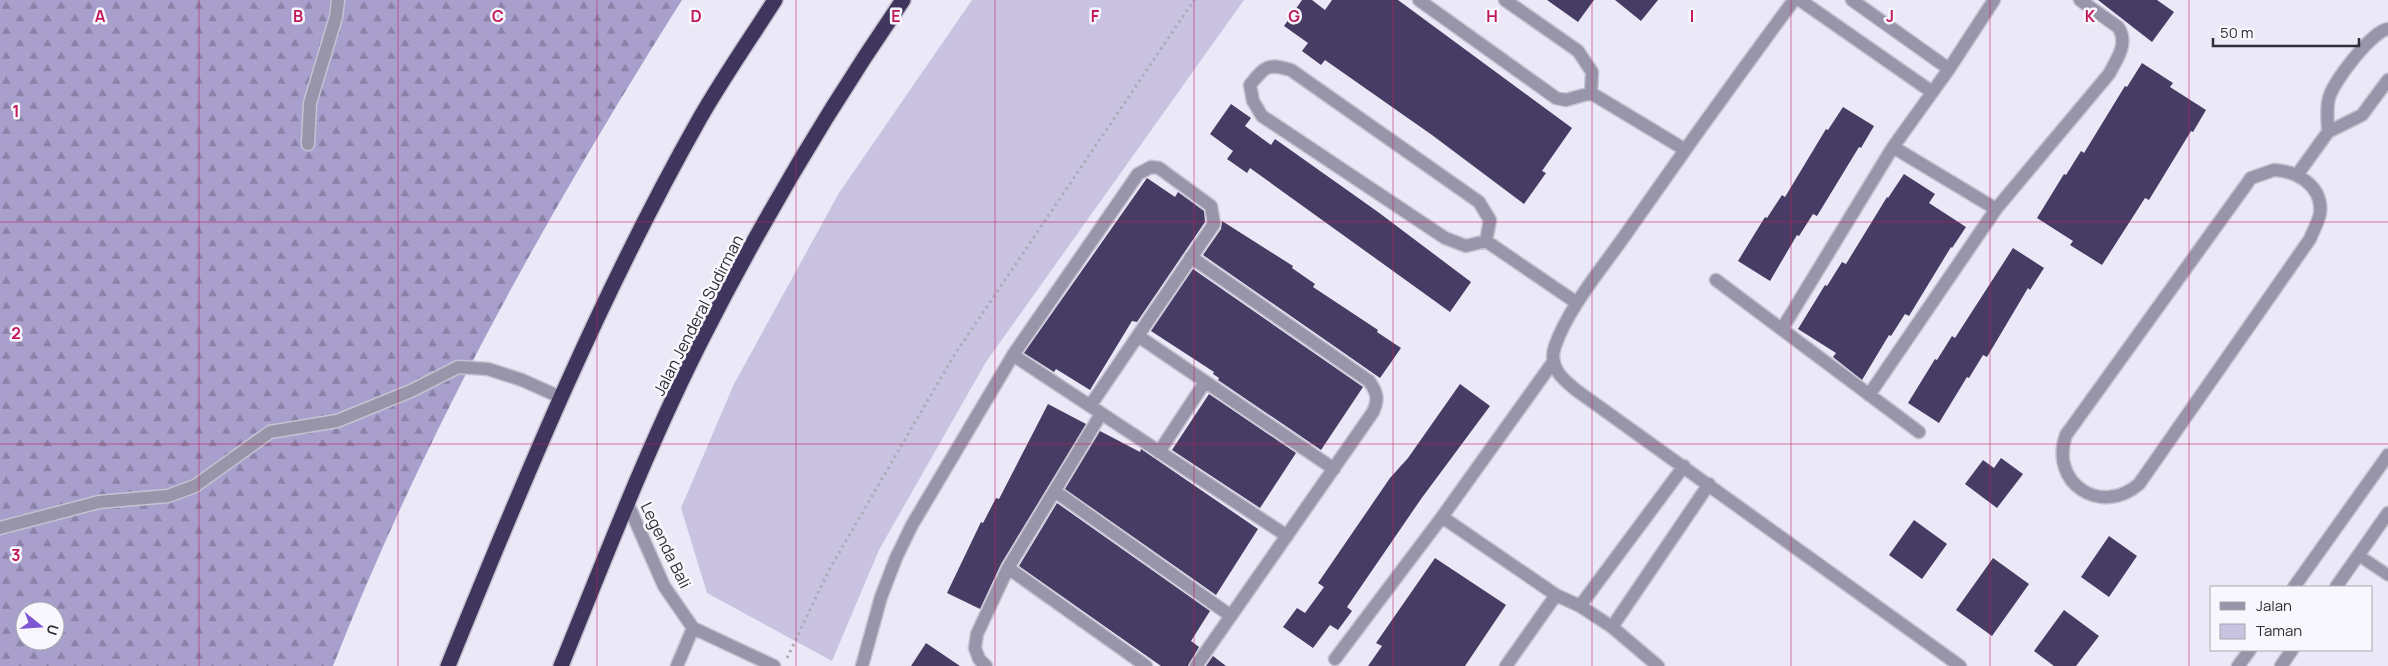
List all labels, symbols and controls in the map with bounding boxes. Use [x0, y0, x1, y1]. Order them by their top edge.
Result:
text: A [95, 5, 106, 27]
text: B [293, 5, 303, 27]
text: C [492, 5, 504, 27]
text: D [690, 5, 702, 27]
text: E [891, 5, 901, 27]
text: F [1091, 5, 1100, 27]
text: G [1288, 5, 1300, 27]
text: H [1486, 5, 1498, 27]
text: I [1690, 5, 1694, 27]
text: J [1886, 5, 1894, 27]
text: K [2085, 5, 2096, 27]
scale bar [2213, 15, 2359, 47]
text: 50 m [2220, 22, 2254, 43]
text: 1 [12, 100, 20, 122]
street label: Jalan Jenderal Sudirman [648, 231, 748, 399]
text: 2 [11, 322, 21, 344]
street label: Legenda Bali [636, 498, 696, 592]
text: 3 [11, 544, 21, 566]
legend [2210, 586, 2373, 651]
text: Jalan [2256, 595, 2292, 616]
north arrow [15, 601, 65, 651]
text: Taman [2256, 620, 2302, 641]
text: U [42, 622, 63, 638]

